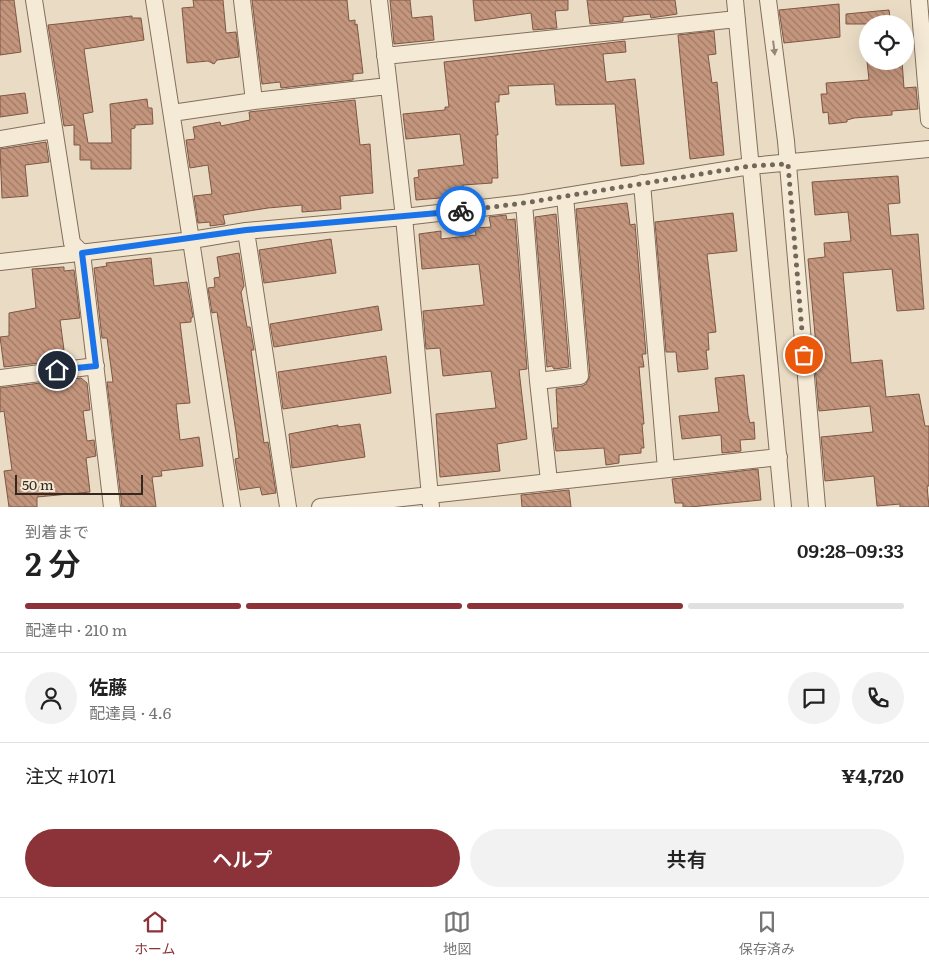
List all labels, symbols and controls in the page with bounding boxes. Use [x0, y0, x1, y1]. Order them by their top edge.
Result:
map controls [859, 15, 914, 70]
button: locate [859, 15, 914, 70]
one-way arrow [770, 41, 778, 57]
courier [436, 186, 486, 236]
icon: bike [447, 197, 475, 225]
pin [783, 334, 825, 376]
icon: bag [790, 341, 818, 369]
pin [36, 349, 78, 391]
icon: home [43, 356, 71, 384]
scale bar [15, 472, 142, 495]
text: 50 m [22, 474, 54, 494]
text: 到着まで [25, 519, 89, 543]
text: 09:28–09:33 [797, 536, 904, 564]
text: 2 分 [25, 538, 80, 586]
text: 配達中 · 210 m [25, 617, 127, 641]
button: person [25, 672, 77, 724]
text: 佐藤 [89, 672, 127, 700]
button: chat [788, 672, 840, 724]
button: phone [852, 672, 904, 724]
text: 配達員 · 4.6 [89, 700, 171, 724]
text: 注文 #1071 [25, 761, 116, 789]
text: ¥4,720 [841, 761, 904, 789]
button: ヘルプ [25, 829, 460, 887]
button: 共有 [470, 829, 904, 887]
tab: ホーム [134, 908, 175, 958]
tab: 地図 [443, 908, 471, 958]
tab: 保存済み [739, 908, 795, 958]

